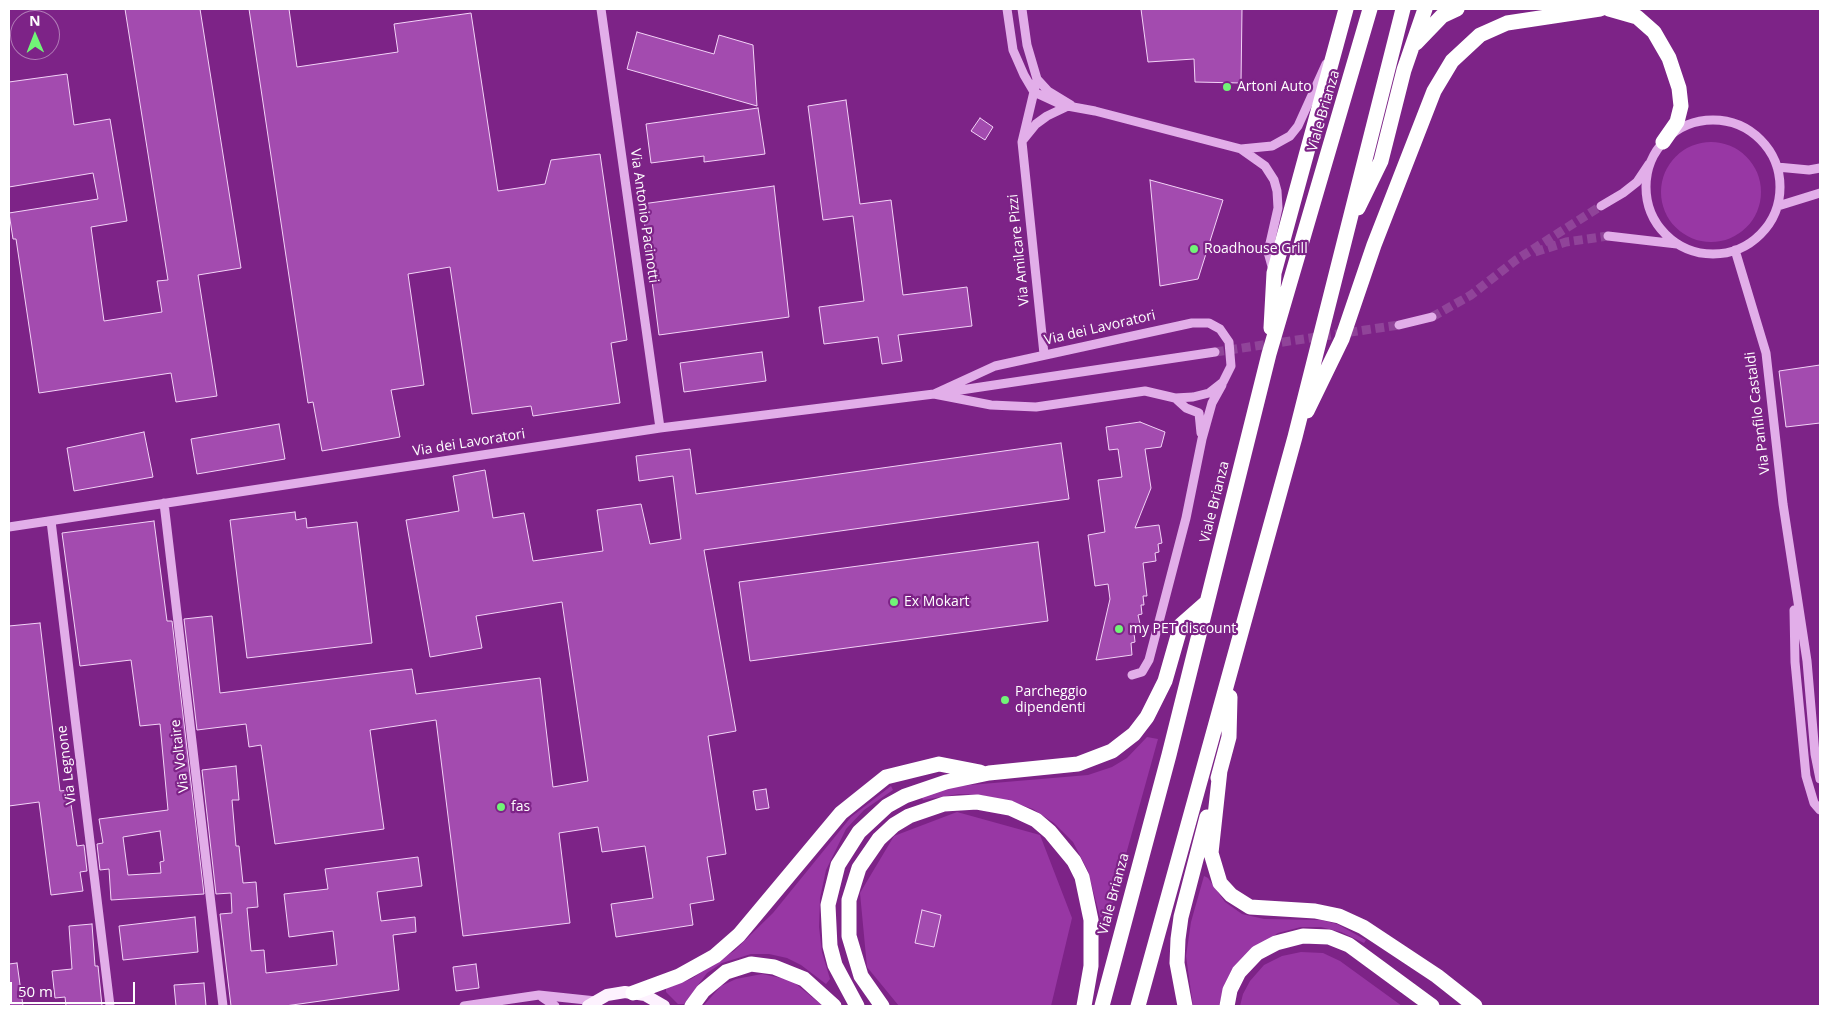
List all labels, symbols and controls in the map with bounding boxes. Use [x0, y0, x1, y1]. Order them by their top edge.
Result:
north arrow [10, 10, 60, 60]
text: N [29, 11, 41, 30]
street label: Viale Brianza [1304, 68, 1344, 154]
place label: Artoni Auto [1237, 79, 1312, 95]
marker: Artoni Auto [1221, 81, 1233, 93]
street label: Via Antonio Pacinotti [626, 148, 662, 284]
street label: Via Amilcare Pizzi [1005, 193, 1033, 307]
place label: Roadhouse Grill [1204, 241, 1308, 257]
marker: Roadhouse Grill [1188, 243, 1200, 255]
street label: Via dei Lavoratori [1043, 307, 1157, 349]
street label: Via Panfilo Castaldi [1742, 351, 1774, 475]
street label: Via dei Lavoratori [412, 426, 526, 460]
street label: Viale Brianza [1197, 459, 1233, 545]
place label: Ex Mokart [904, 594, 970, 610]
marker: Ex Mokart [888, 596, 900, 608]
place label: my PET discount [1129, 621, 1236, 637]
marker: my PET discount [1113, 623, 1125, 635]
place label: Parcheggio dipendenti [1015, 684, 1087, 716]
marker: Parcheggio dipendenti [999, 694, 1011, 706]
street label: Via Voltaire [167, 719, 193, 793]
street label: Via Legnone [54, 725, 80, 805]
place label: fas [511, 799, 530, 815]
marker: fas [495, 801, 507, 813]
street label: Viale Brianza [1095, 851, 1133, 937]
scale bar [12, 972, 138, 1004]
text: 50 m [18, 981, 53, 1001]

